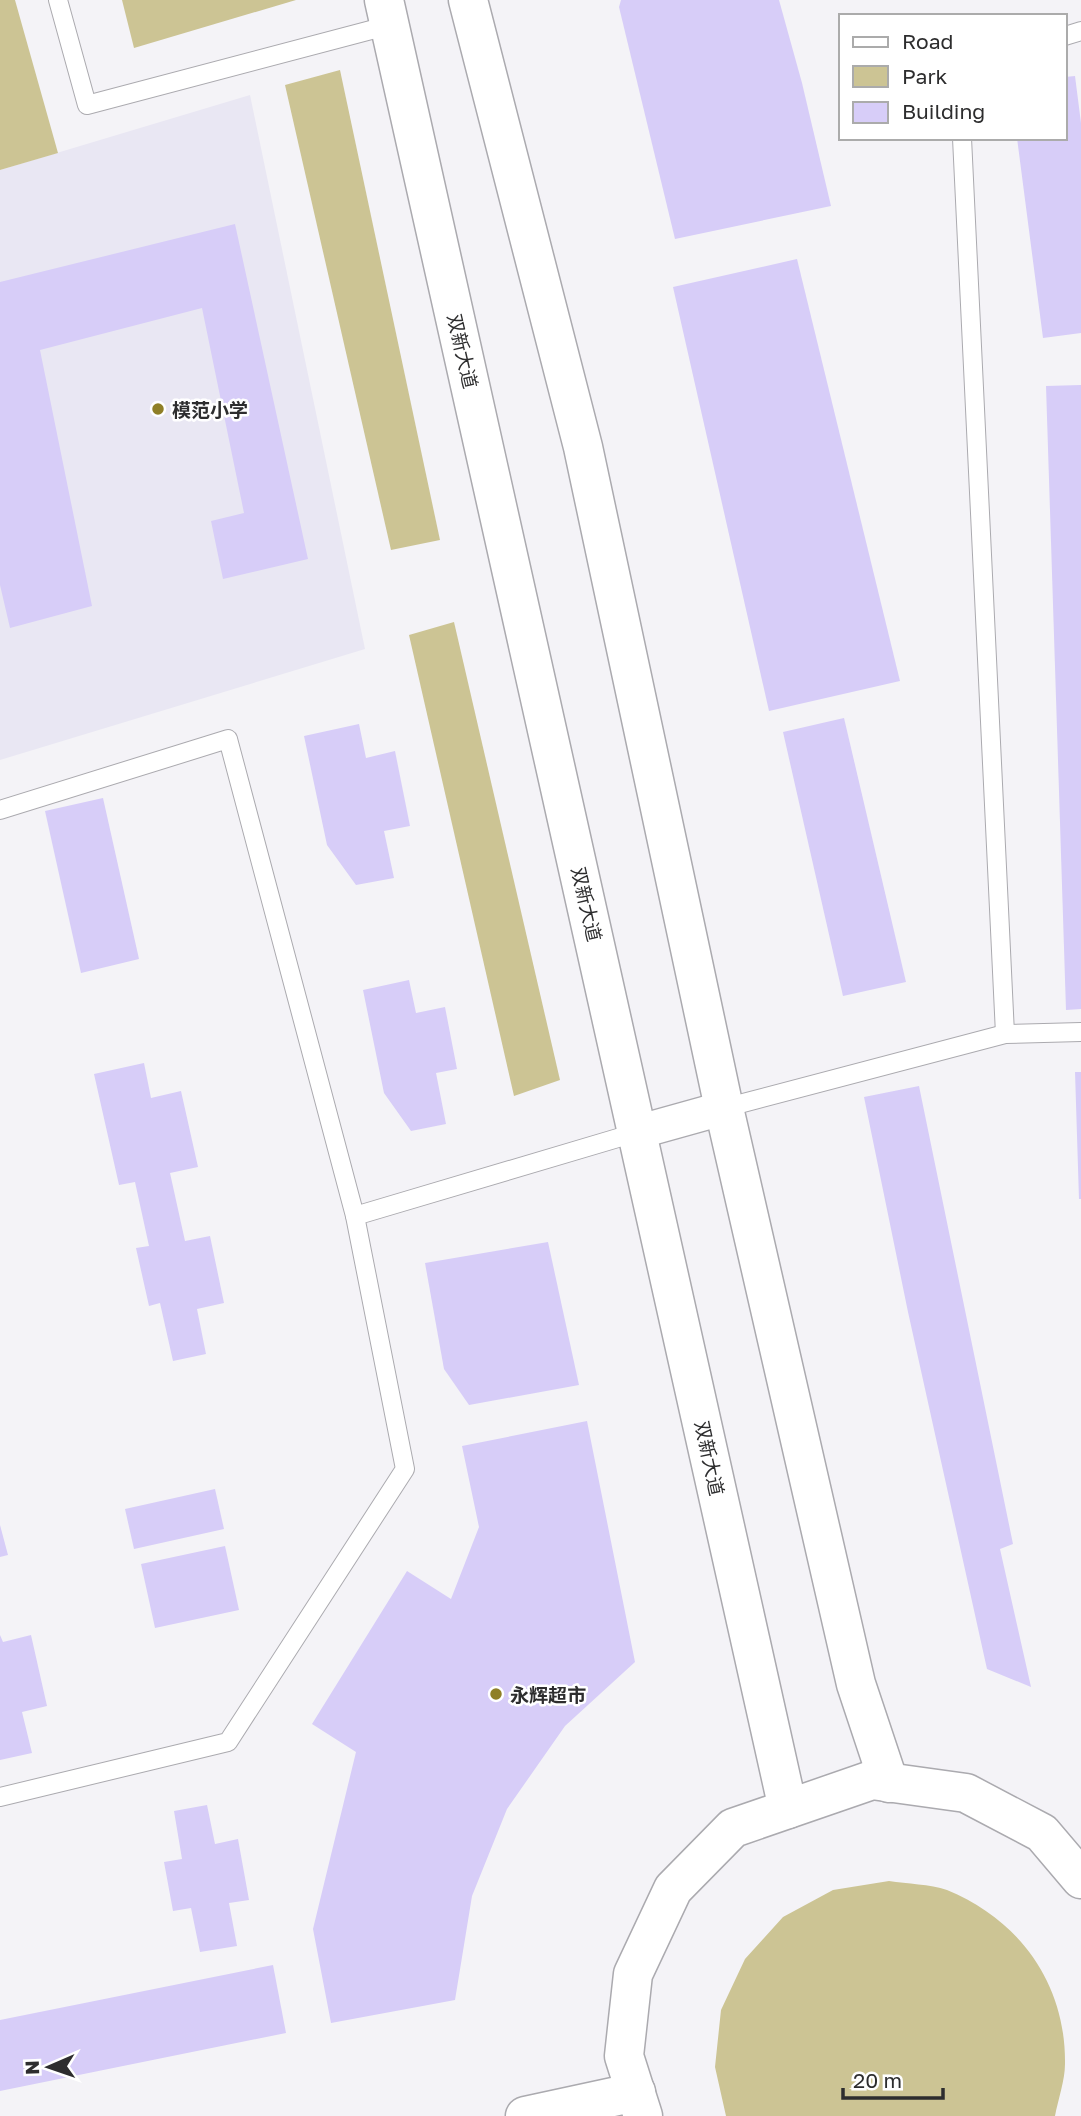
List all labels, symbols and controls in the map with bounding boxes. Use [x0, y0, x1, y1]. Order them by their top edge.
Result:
legend [839, 14, 1067, 140]
text: Road [902, 28, 953, 54]
text: Park [902, 63, 948, 89]
text: Building [902, 98, 985, 124]
street label: 双新大道 [443, 311, 483, 391]
place label: 模范小学 [172, 398, 248, 421]
marker: 模范小学 [150, 401, 166, 417]
street label: 双新大道 [567, 864, 607, 944]
street label: 双新大道 [691, 1418, 729, 1498]
place label: 永辉超市 [510, 1683, 586, 1706]
marker: 永辉超市 [488, 1686, 504, 1702]
north arrow [14, 2032, 84, 2102]
scale bar [843, 2056, 943, 2100]
text: N [20, 2060, 43, 2075]
text: 20 m [853, 2067, 902, 2093]

